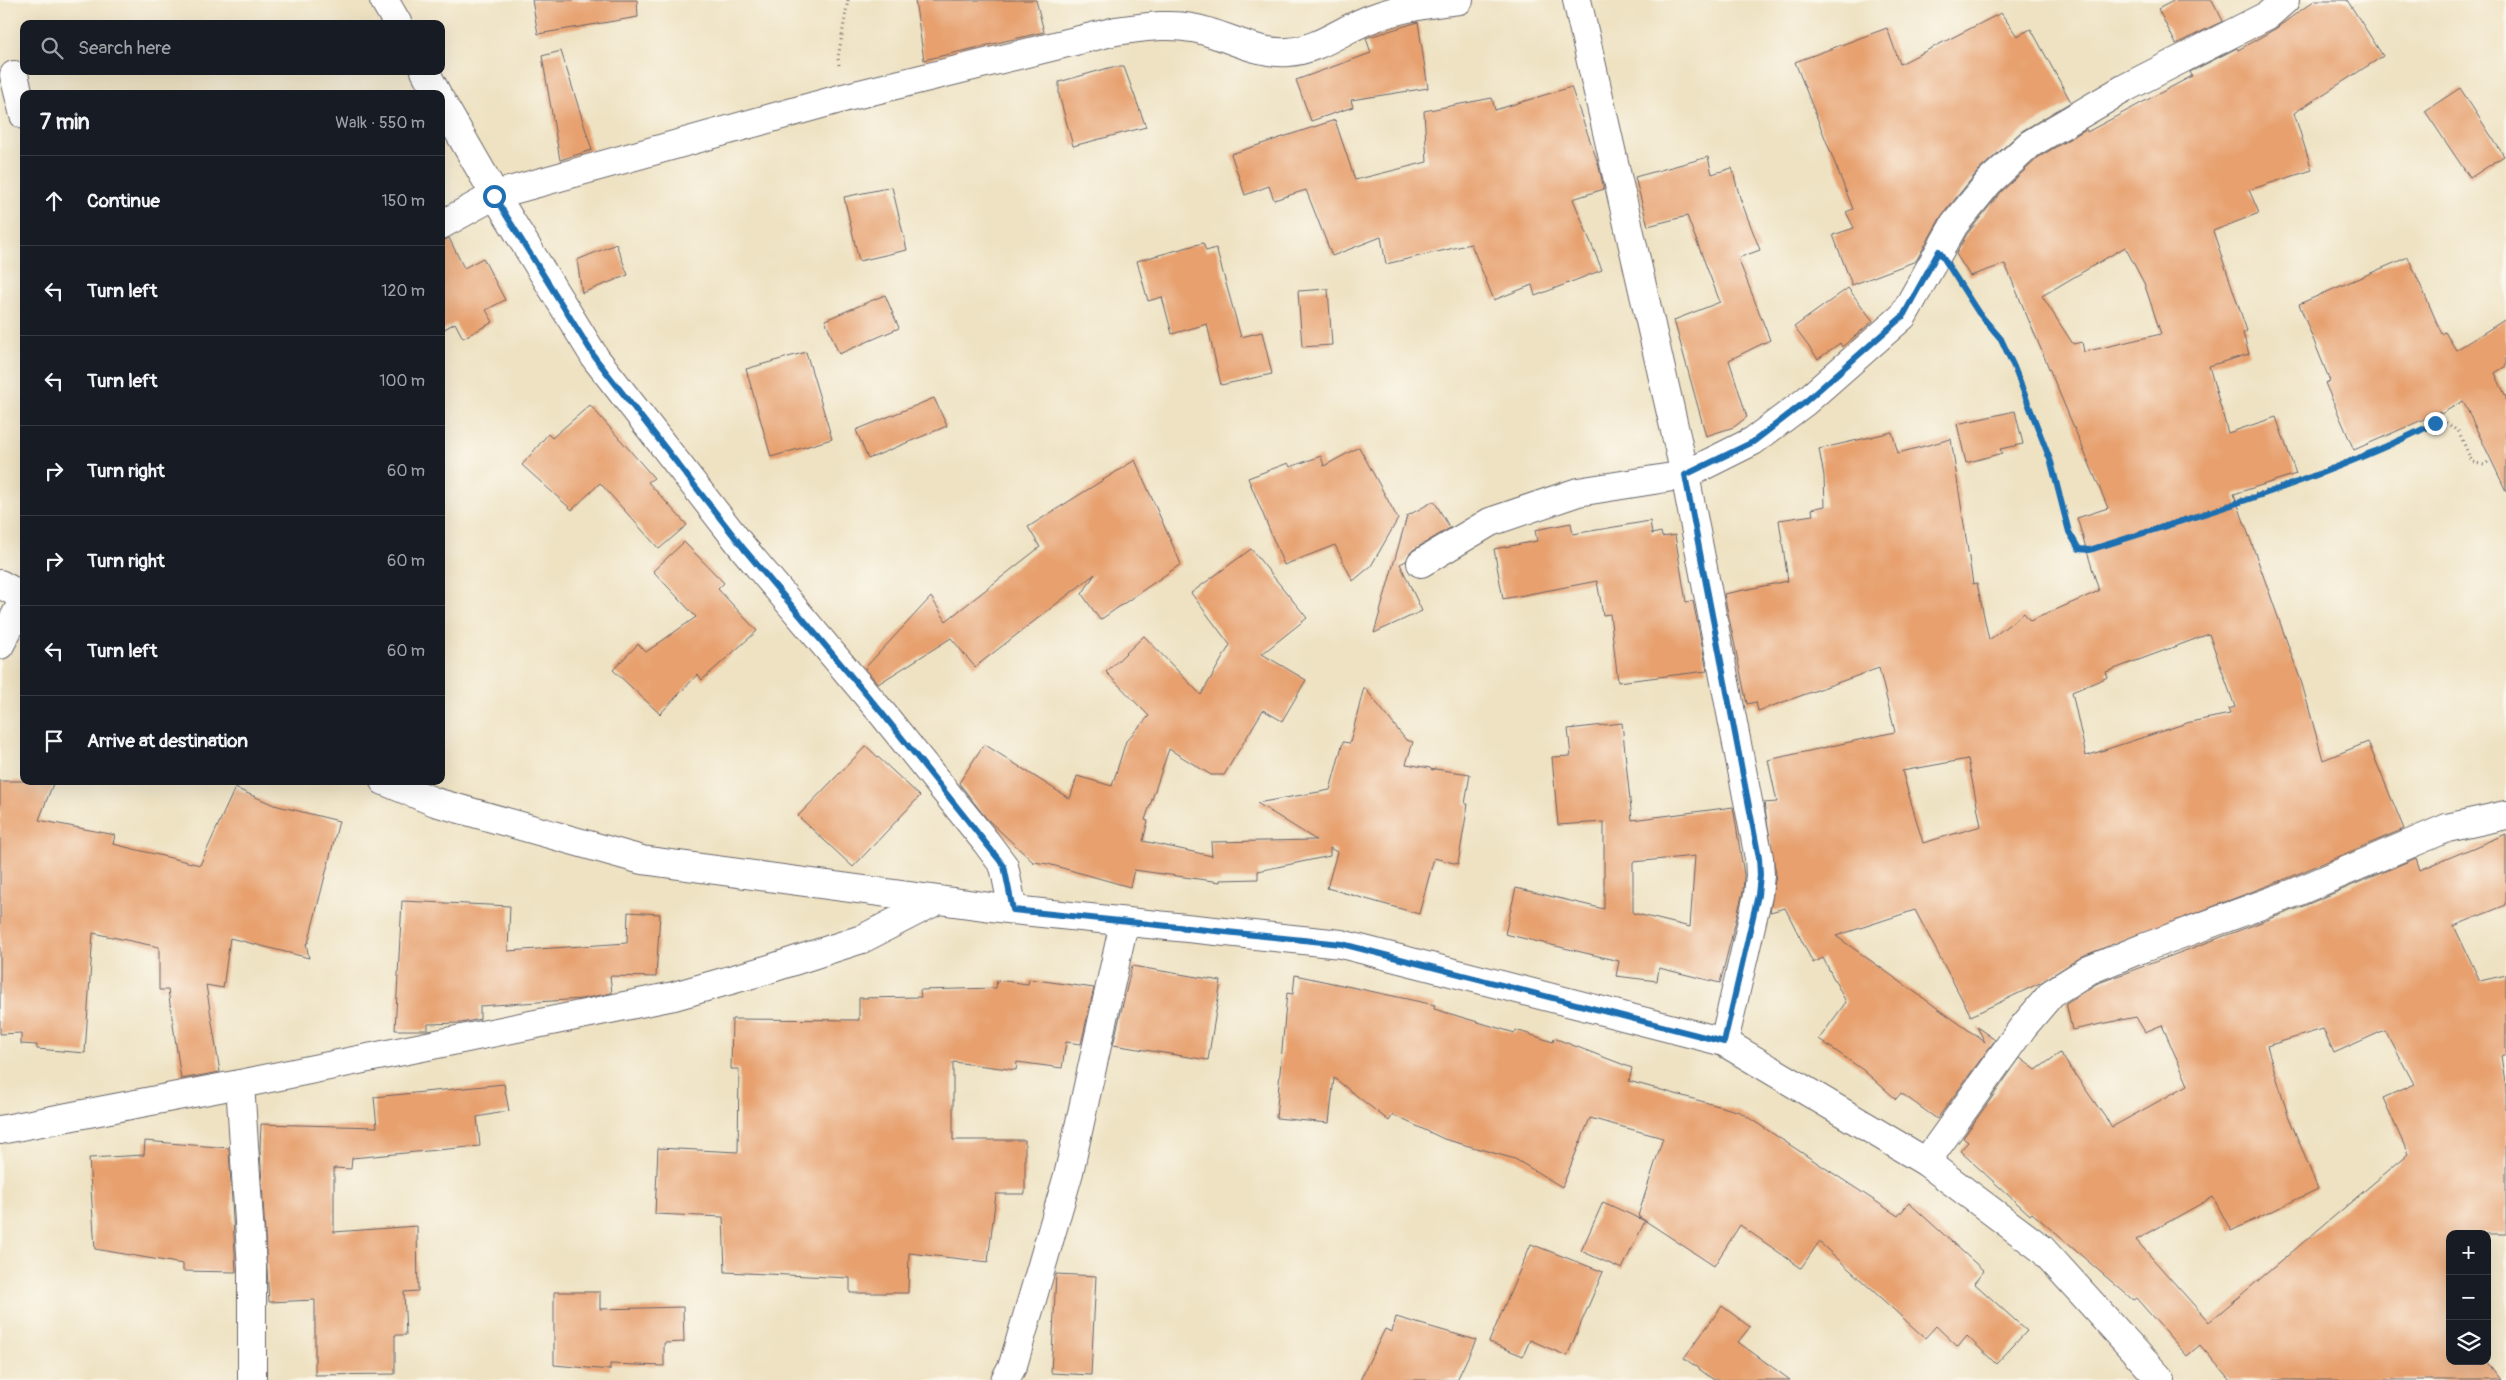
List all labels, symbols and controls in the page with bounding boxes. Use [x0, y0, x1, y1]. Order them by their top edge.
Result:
search box [20, 20, 445, 75]
icon: search [38, 34, 66, 62]
text: Search here [78, 36, 171, 60]
text: 7 min [40, 109, 90, 136]
text: Walk · 550 m [335, 113, 425, 133]
route start [483, 185, 506, 208]
icon: ahead [40, 187, 68, 215]
text: Continue [87, 189, 160, 213]
text: 150 m [381, 191, 425, 211]
icon: left [40, 277, 68, 305]
text: Turn left [87, 279, 157, 303]
text: 120 m [381, 281, 425, 301]
icon: left [40, 367, 68, 395]
text: Turn left [87, 369, 157, 393]
text: 100 m [379, 371, 425, 391]
route end [2424, 412, 2447, 435]
icon: right [40, 457, 68, 485]
text: Turn right [87, 459, 165, 483]
text: 60 m [387, 461, 425, 481]
icon: right [40, 547, 68, 575]
text: Turn right [87, 549, 165, 573]
text: 60 m [387, 551, 425, 571]
icon: left [40, 637, 68, 665]
text: Turn left [87, 639, 157, 663]
text: 60 m [387, 641, 425, 661]
icon: arrive [40, 727, 68, 755]
text: Arrive at destination [87, 729, 248, 753]
map controls [2446, 1230, 2491, 1365]
button: + [2446, 1230, 2491, 1275]
button: − [2446, 1275, 2491, 1320]
button: layers [2446, 1320, 2491, 1365]

